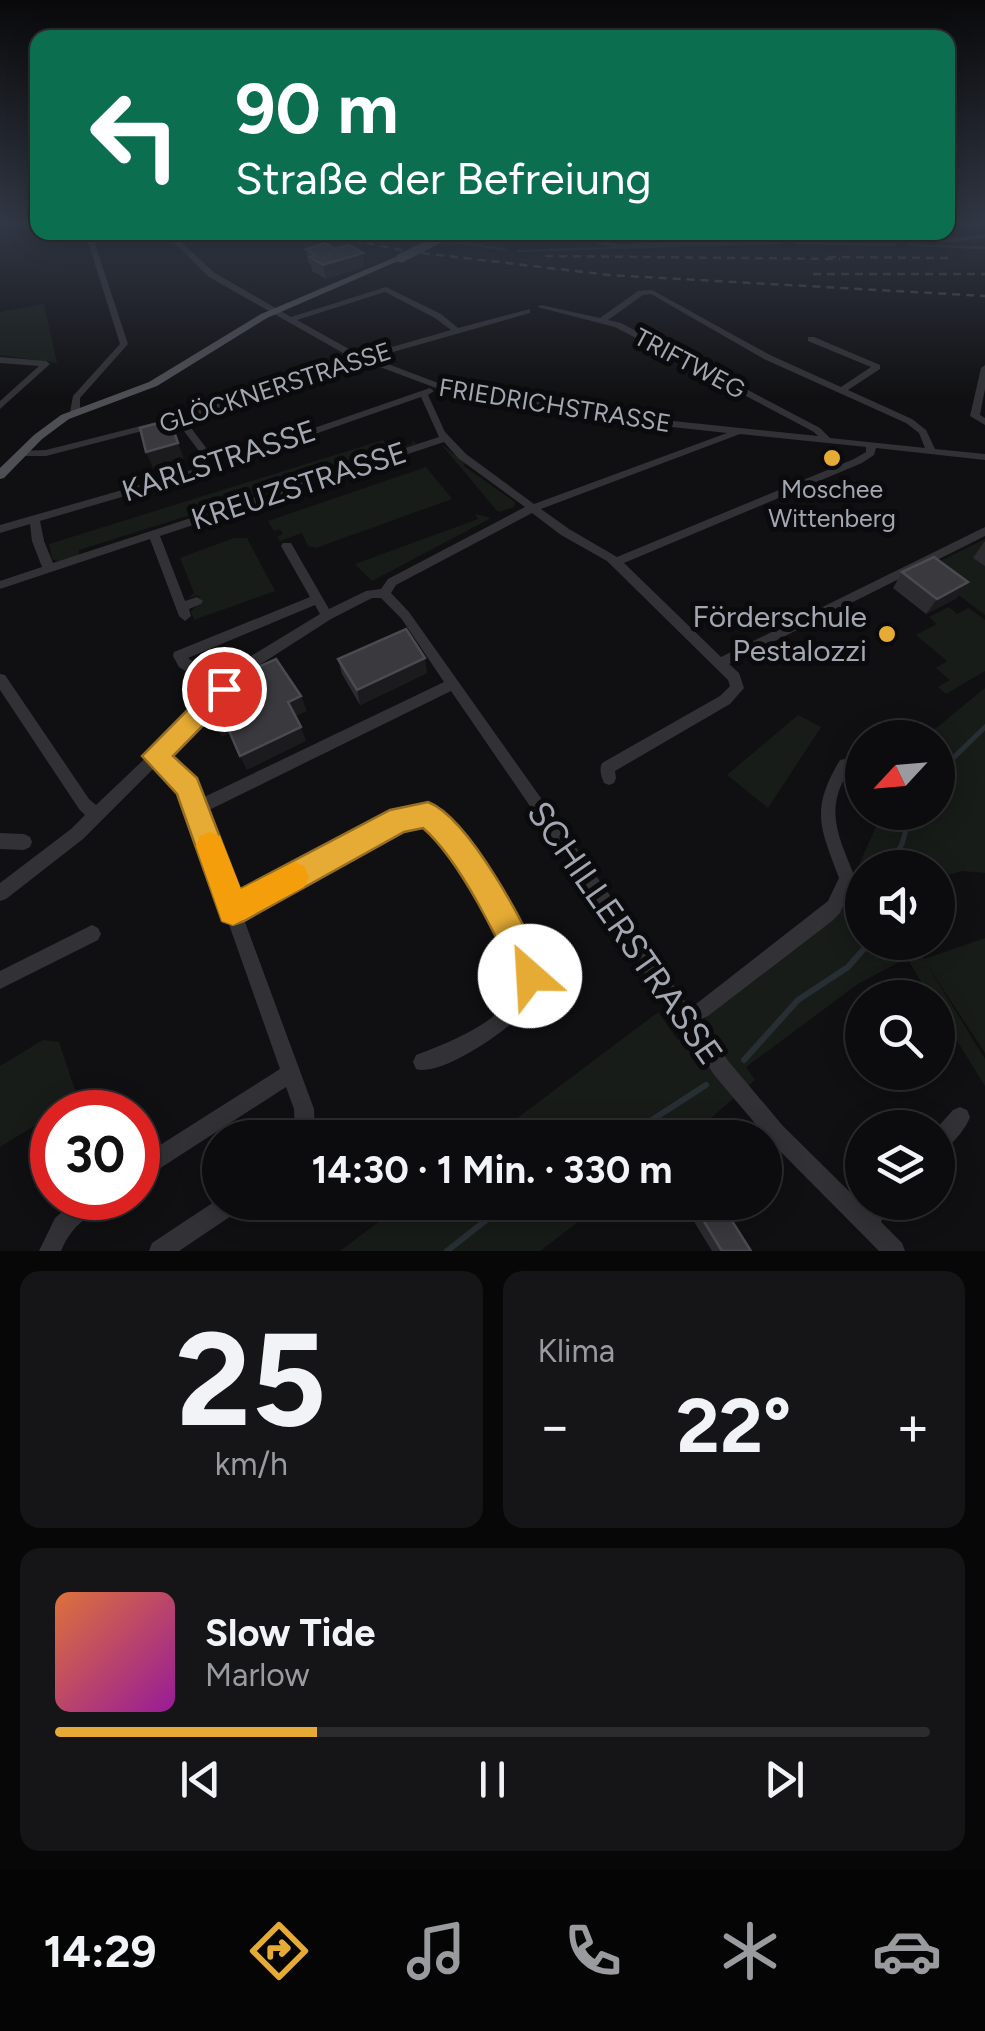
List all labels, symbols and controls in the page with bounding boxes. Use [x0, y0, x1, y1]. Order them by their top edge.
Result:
text: 90 m [235, 66, 399, 151]
icon: left [70, 70, 200, 200]
text: Straße der Befreiung [235, 151, 652, 205]
street label: TRIFTWEG [629, 321, 751, 405]
street label: GLÖCKNERSTRASSE [155, 335, 395, 439]
street label: FRIEDRICHSTRASSE [437, 372, 673, 438]
street label: KARLSTRASSE [117, 412, 320, 509]
street label: KREUZSTRASSE [187, 433, 411, 538]
marker: Moschee Wittenberg [821, 447, 843, 469]
place label: Moschee Wittenberg [768, 474, 896, 533]
place label: Förderschule Pestalozzi [693, 598, 867, 669]
marker: Förderschule Pestalozzi [876, 623, 898, 645]
pin [182, 647, 267, 732]
icon: arrive [197, 662, 252, 717]
north arrow [845, 720, 955, 830]
map controls [845, 720, 955, 1220]
street label: SCHILLERSTRASSE [518, 793, 732, 1073]
button: sound [845, 850, 955, 960]
position arrow [478, 924, 582, 1028]
button: search [845, 980, 955, 1090]
speed limit sign: 30 [30, 1090, 160, 1220]
button: layers [845, 1110, 955, 1220]
text: 14:30 · 1 Min. · 330 m [312, 1147, 672, 1193]
text: 25 [176, 1302, 327, 1458]
text: Klima [538, 1332, 615, 1370]
text: 22° [676, 1381, 791, 1471]
text: − [538, 1393, 572, 1459]
text: + [896, 1393, 930, 1459]
text: km/h [215, 1445, 288, 1483]
text: Slow Tide [205, 1610, 375, 1656]
text: Marlow [205, 1656, 309, 1694]
icon: previous [173, 1752, 228, 1807]
icon: pause [465, 1752, 520, 1807]
icon: next [757, 1752, 812, 1807]
icon: directions [244, 1916, 314, 1986]
icon: music [401, 1916, 471, 1986]
icon: phone [558, 1916, 628, 1986]
icon: climate [715, 1916, 785, 1986]
icon: car [872, 1916, 942, 1986]
text: 14:29 [43, 1924, 157, 1978]

